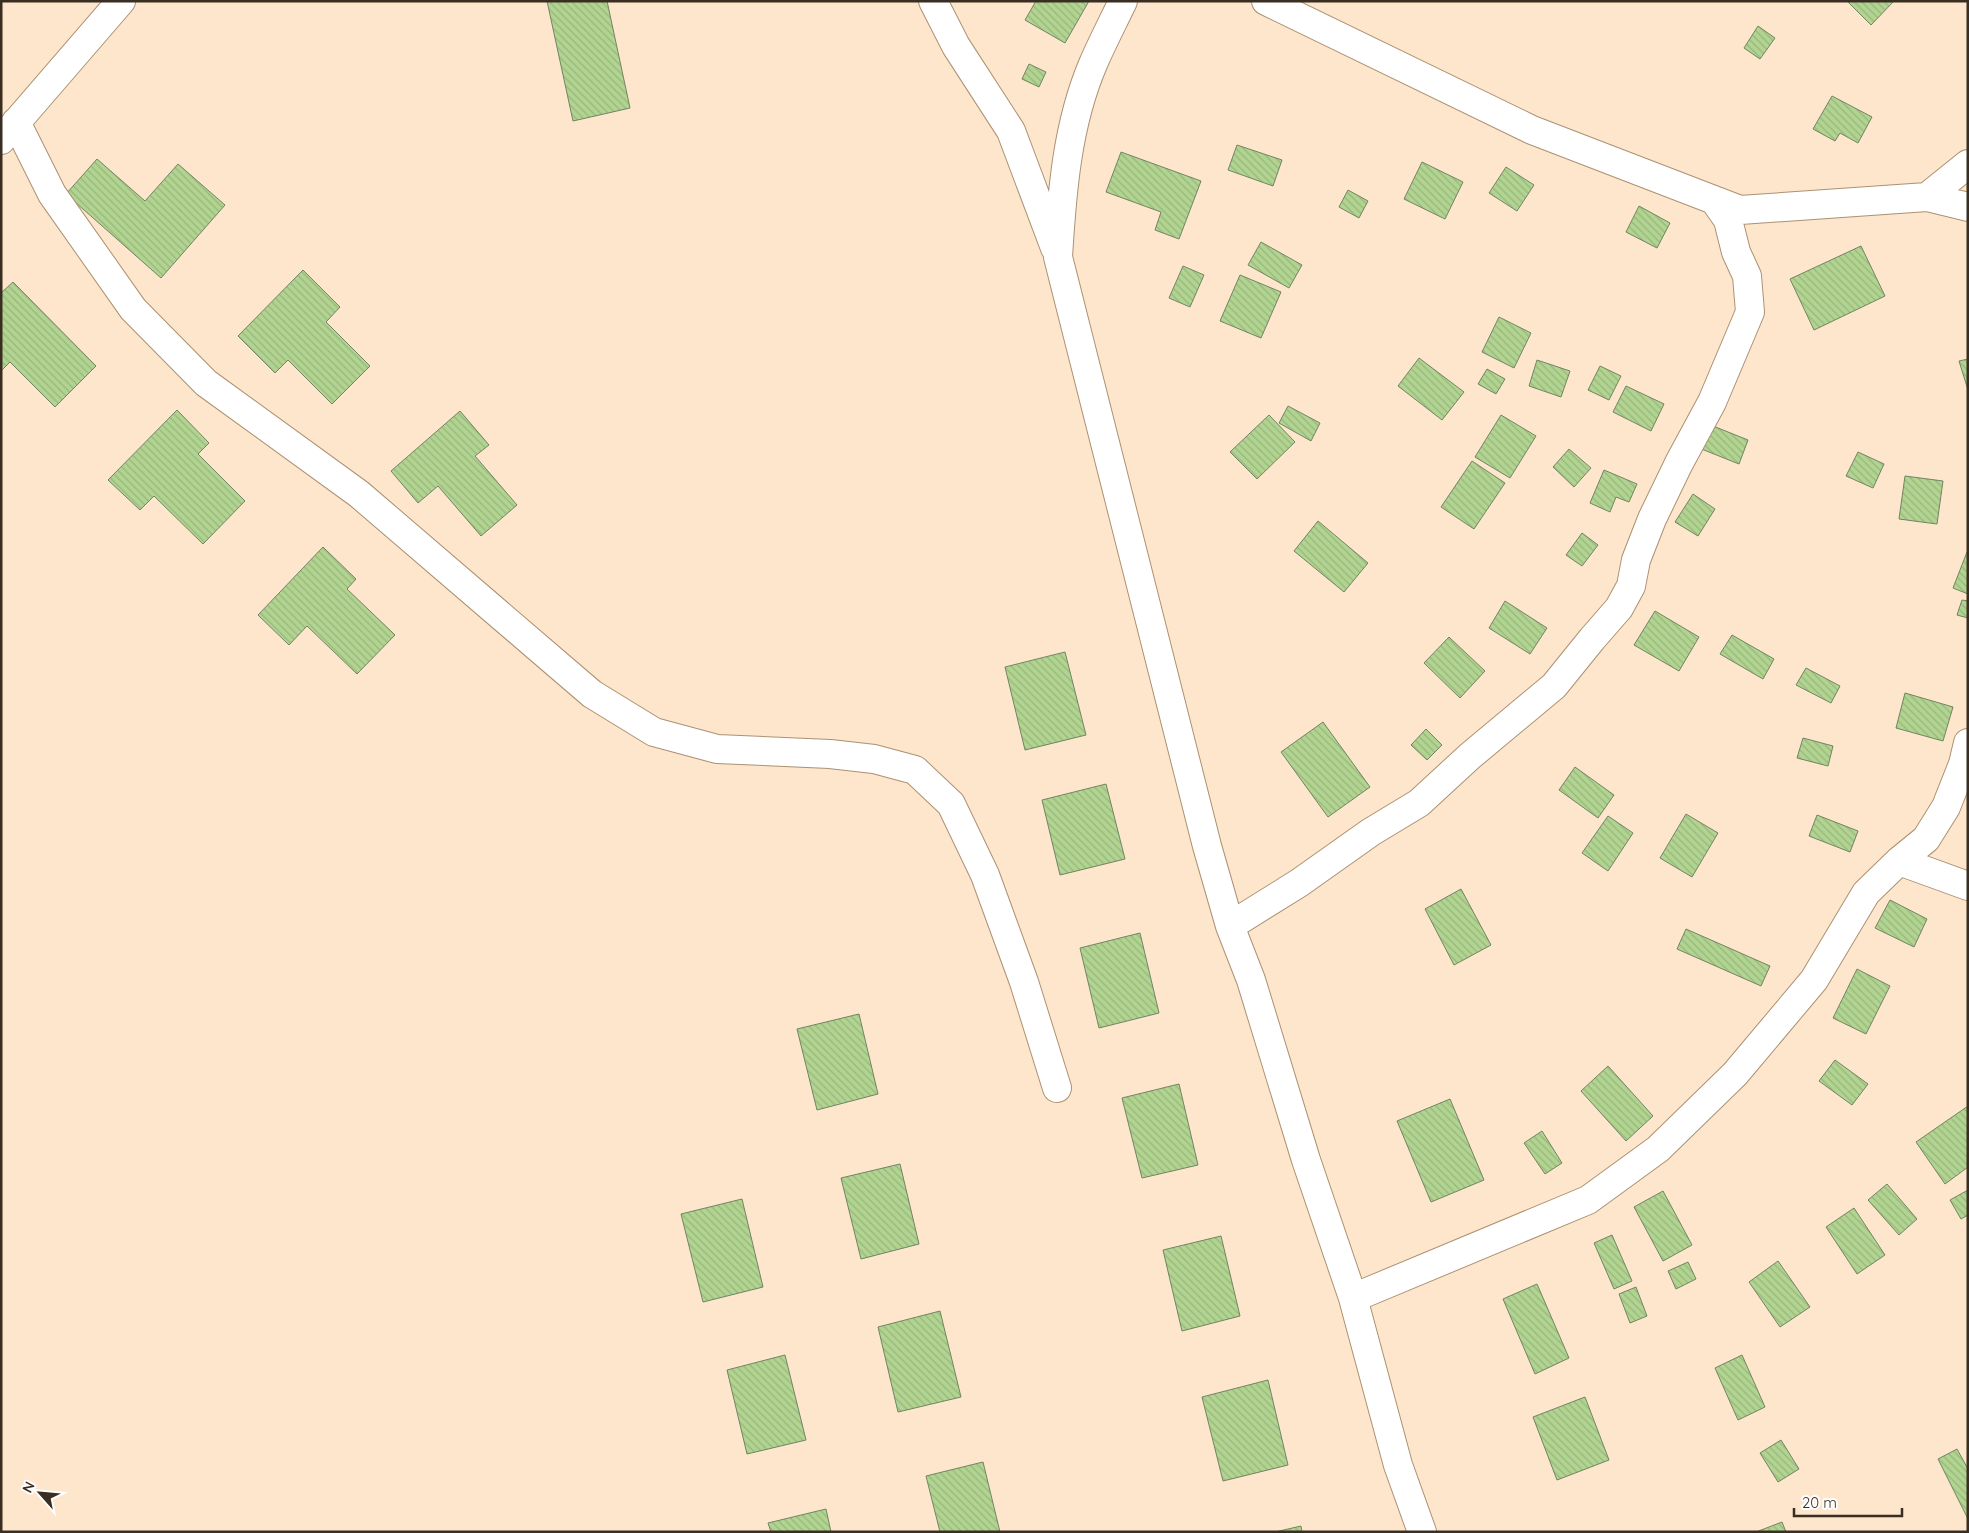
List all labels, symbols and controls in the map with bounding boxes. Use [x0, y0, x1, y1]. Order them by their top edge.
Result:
north arrow [15, 1468, 65, 1518]
text: N [18, 1478, 39, 1496]
scale bar [1794, 1486, 1902, 1518]
text: 20 m [1802, 1493, 1837, 1512]

